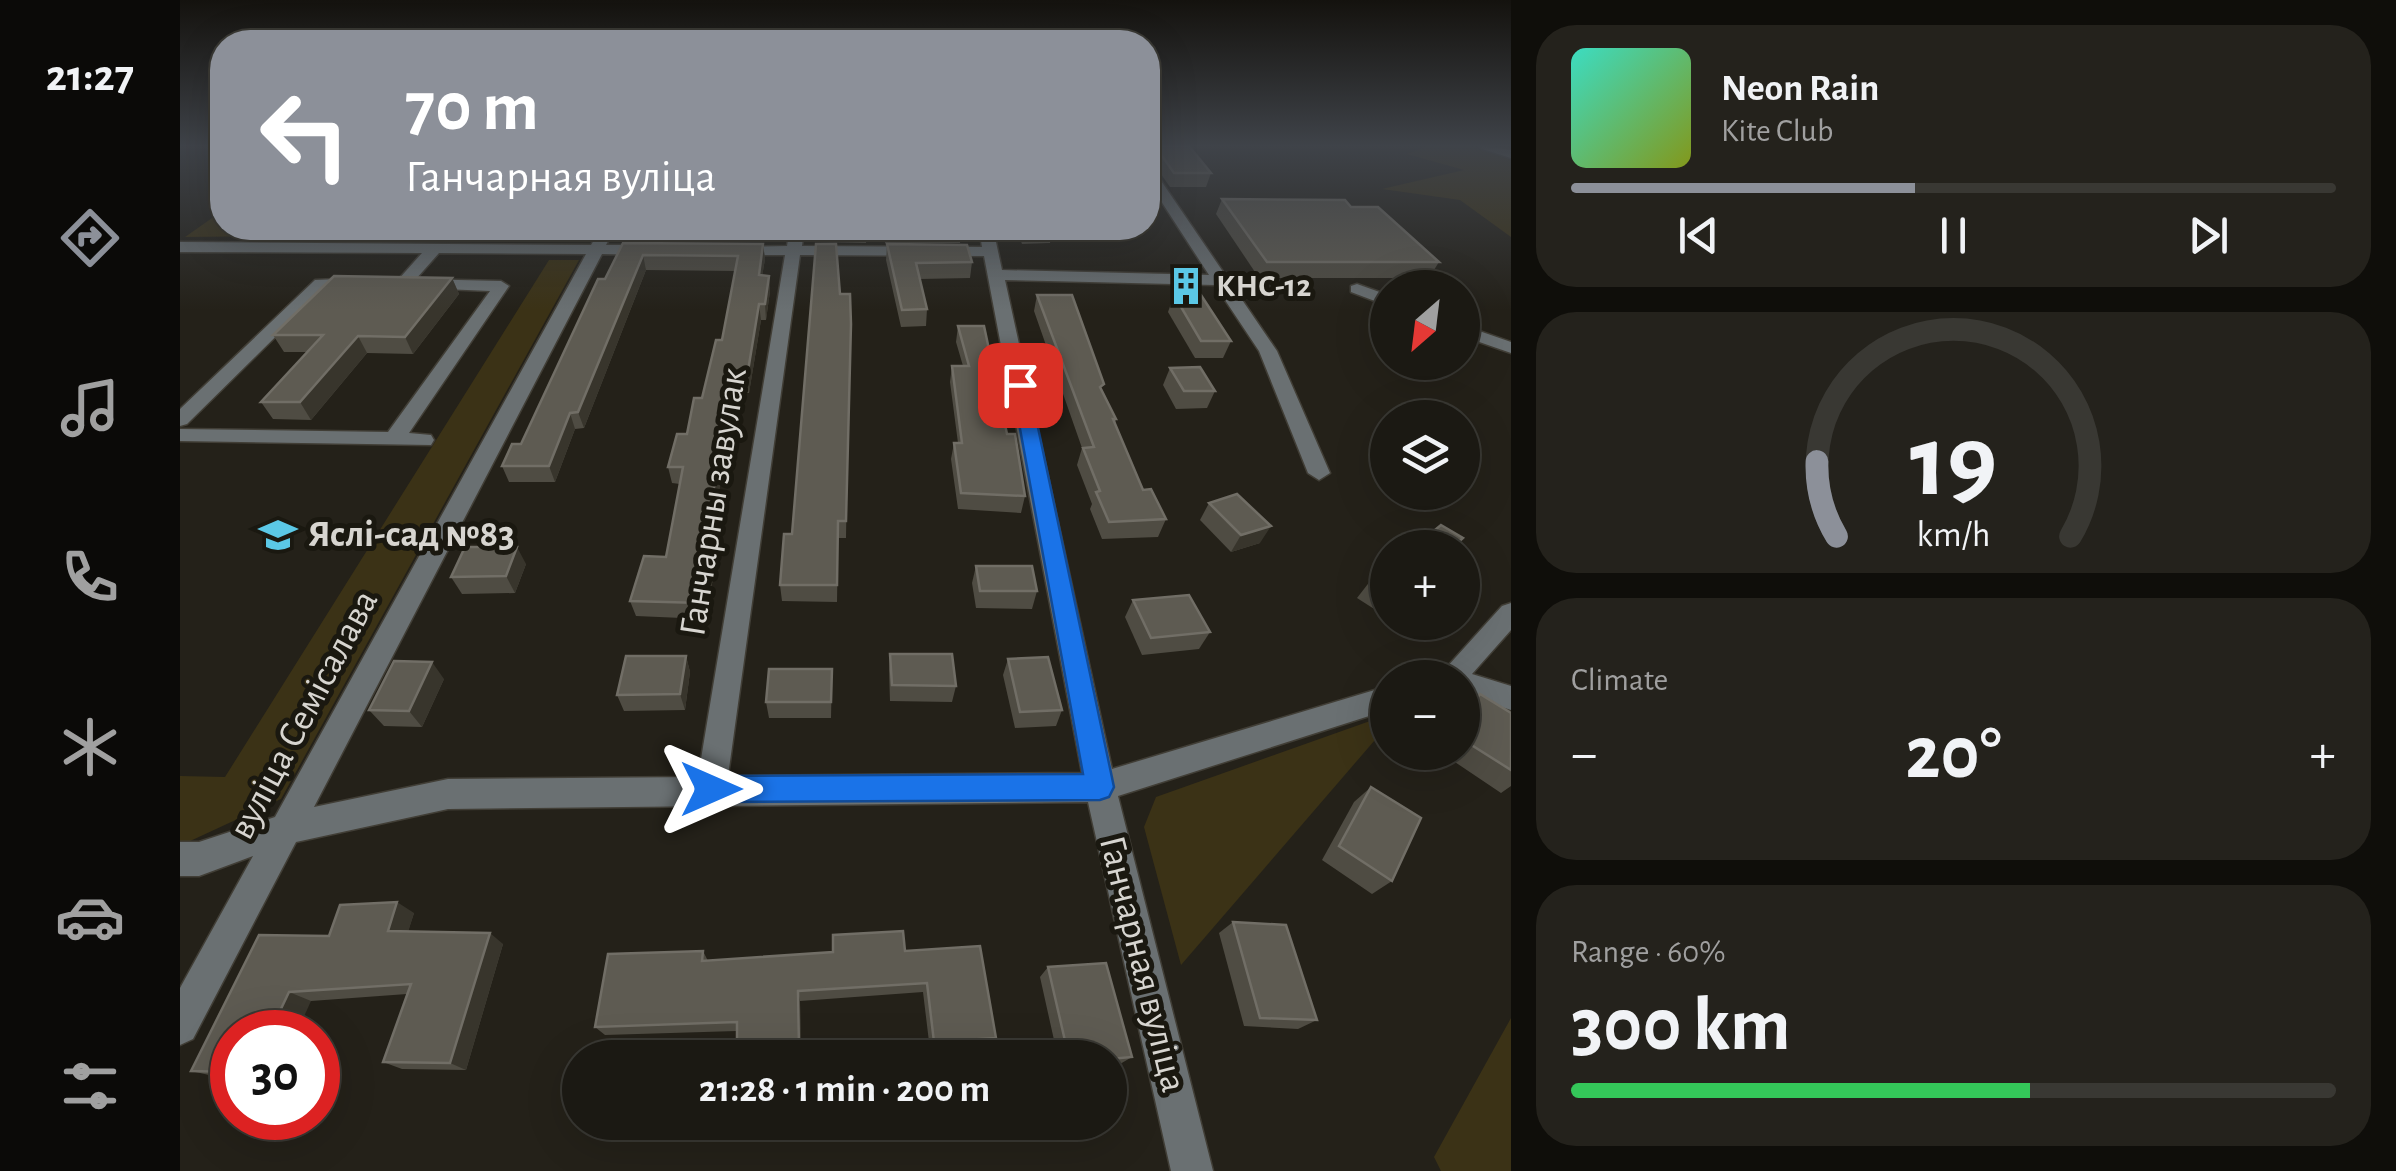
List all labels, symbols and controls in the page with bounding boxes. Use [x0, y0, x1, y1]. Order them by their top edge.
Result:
text: 21:27 [46, 54, 134, 99]
icon: left [240, 70, 370, 200]
text: Neon Rain [1721, 70, 1879, 108]
text: 70 m [405, 73, 539, 143]
text: Kite Club [1721, 115, 1833, 147]
text: Ганчарная вуліца [405, 155, 716, 200]
icon: directions [55, 203, 125, 273]
icon: previous [1671, 208, 1726, 263]
icon: pause [1926, 208, 1981, 263]
icon: next [2181, 208, 2236, 263]
building icon: КНС-12 [1165, 265, 1207, 307]
place label: КНС-12 [1216, 270, 1311, 302]
north arrow [1370, 270, 1480, 380]
map controls [1370, 270, 1480, 770]
pin [978, 343, 1063, 428]
icon: arrive [993, 358, 1048, 413]
street label: Ганчарны завулак [674, 365, 754, 639]
icon: music [55, 373, 125, 443]
button: layers [1370, 400, 1480, 510]
text: 19 [1910, 411, 1997, 515]
school or university icon: Яслі-сад №83 [257, 514, 299, 556]
place label: Яслі-сад №83 [308, 516, 515, 554]
text: km/h [1917, 517, 1990, 553]
button: + [1370, 530, 1480, 640]
icon: phone [55, 542, 125, 612]
street label: вуліца Семісалава [223, 584, 385, 846]
button: − [1370, 660, 1480, 770]
text: Climate [1571, 664, 1668, 696]
icon: climate [55, 712, 125, 782]
text: 20° [1905, 717, 2002, 792]
text: − [1571, 727, 1597, 782]
text: + [2310, 727, 2336, 782]
position arrow [659, 737, 763, 841]
street label: Ганчарная вуліца [1092, 832, 1192, 1096]
icon: car [55, 882, 125, 952]
text: Range · 60% [1571, 936, 1726, 968]
text: 300 km [1571, 989, 1790, 1064]
speed limit sign: 30 [210, 1010, 340, 1140]
icon: filters [55, 1051, 125, 1121]
text: 21:28 · 1 min · 200 m [699, 1071, 990, 1109]

